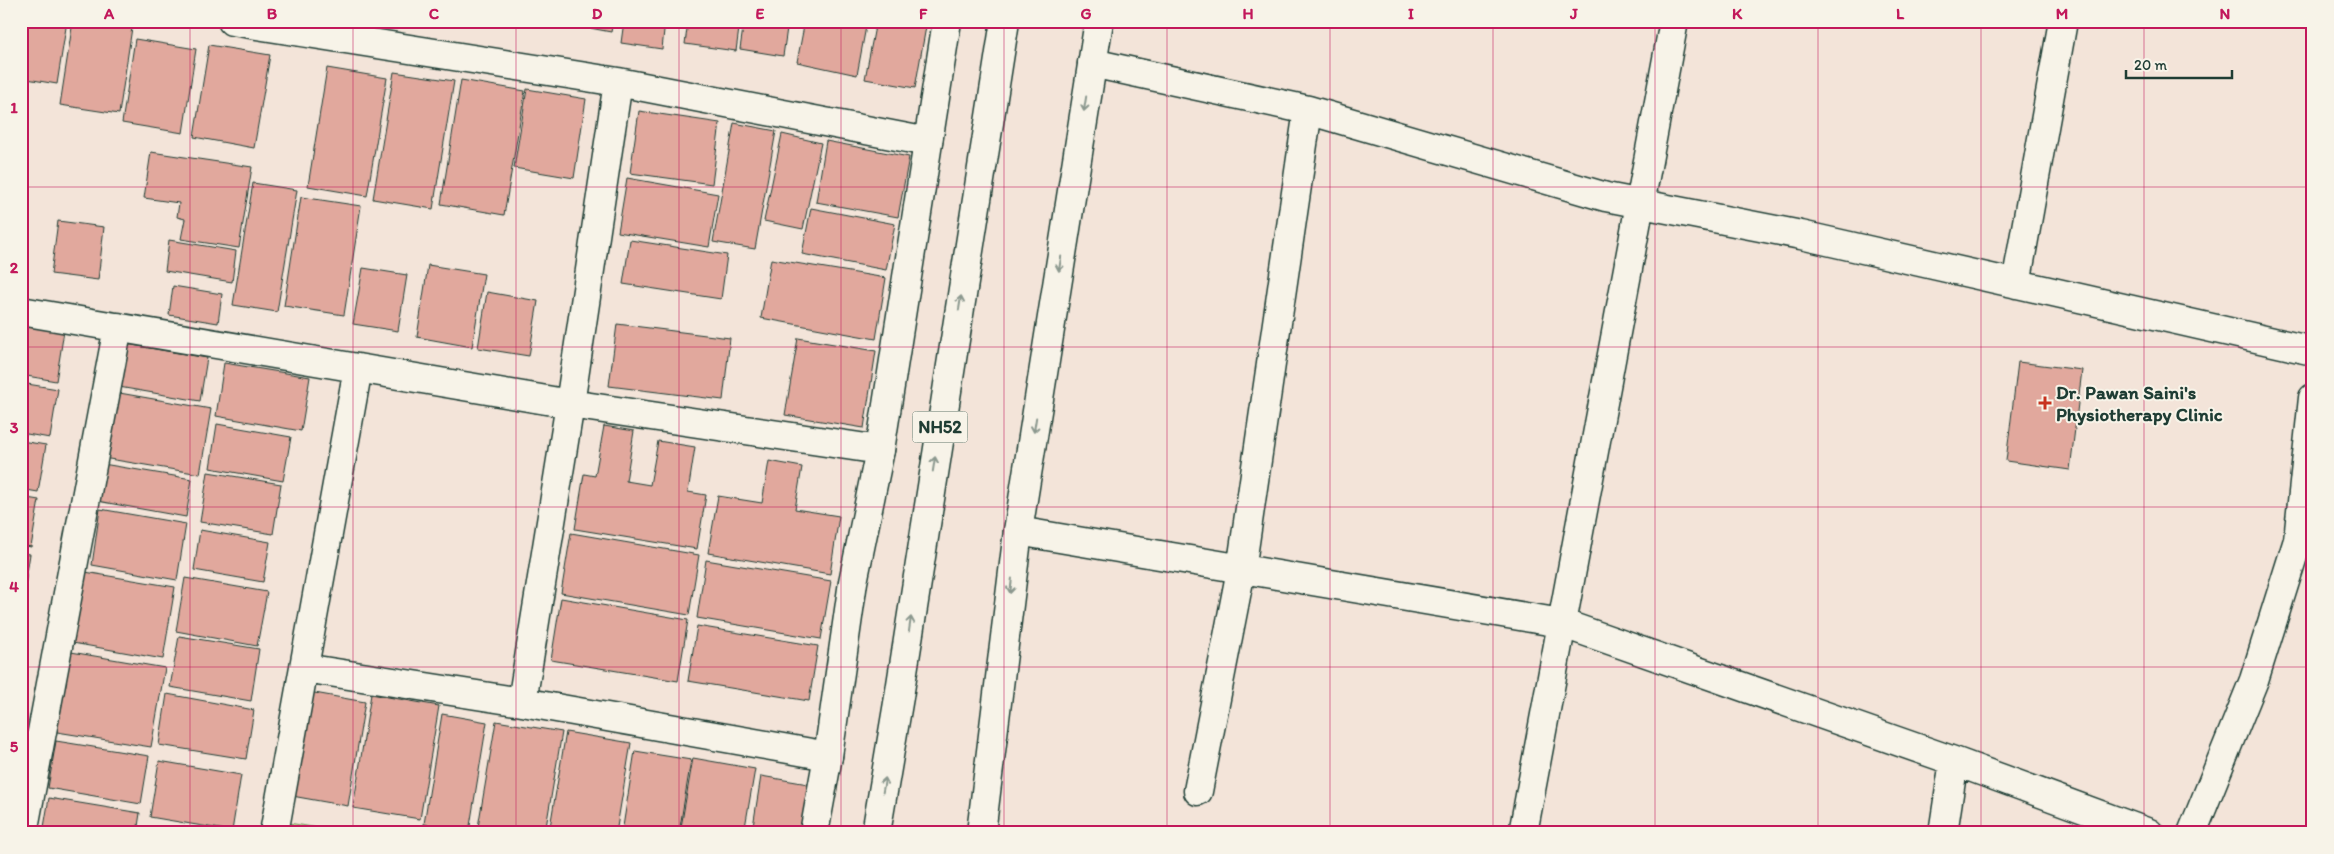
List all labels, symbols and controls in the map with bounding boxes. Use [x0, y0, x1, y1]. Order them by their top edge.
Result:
text: A [103, 4, 115, 23]
text: B [267, 4, 278, 23]
text: C [429, 4, 440, 23]
text: D [592, 4, 603, 23]
text: E [756, 4, 765, 23]
text: F [919, 4, 928, 23]
text: G [1080, 4, 1092, 23]
text: H [1242, 4, 1254, 23]
text: I [1408, 4, 1414, 23]
text: J [1569, 4, 1578, 23]
text: K [1732, 4, 1743, 23]
text: L [1896, 4, 1905, 23]
text: M [2056, 4, 2068, 23]
text: N [2220, 4, 2230, 23]
scale bar [2126, 48, 2233, 80]
text: 20 m [2134, 56, 2168, 74]
one-way arrow [1080, 96, 1090, 112]
text: 1 [10, 98, 18, 117]
one-way arrow [1055, 256, 1065, 272]
text: 2 [10, 258, 19, 277]
one-way arrow [955, 296, 965, 312]
place label: Dr. Pawan Saini's Physiotherapy Clinic [2056, 381, 2223, 426]
marker: Dr. Pawan Saini's Physiotherapy Clinic [2038, 396, 2052, 410]
road number: NH52 [912, 412, 968, 442]
one-way arrow [1029, 417, 1039, 433]
text: 3 [10, 418, 19, 437]
one-way arrow [930, 456, 940, 472]
text: 4 [9, 577, 19, 596]
one-way arrow [1006, 577, 1016, 593]
one-way arrow [905, 617, 915, 633]
text: 5 [10, 737, 19, 756]
one-way arrow [880, 777, 890, 793]

